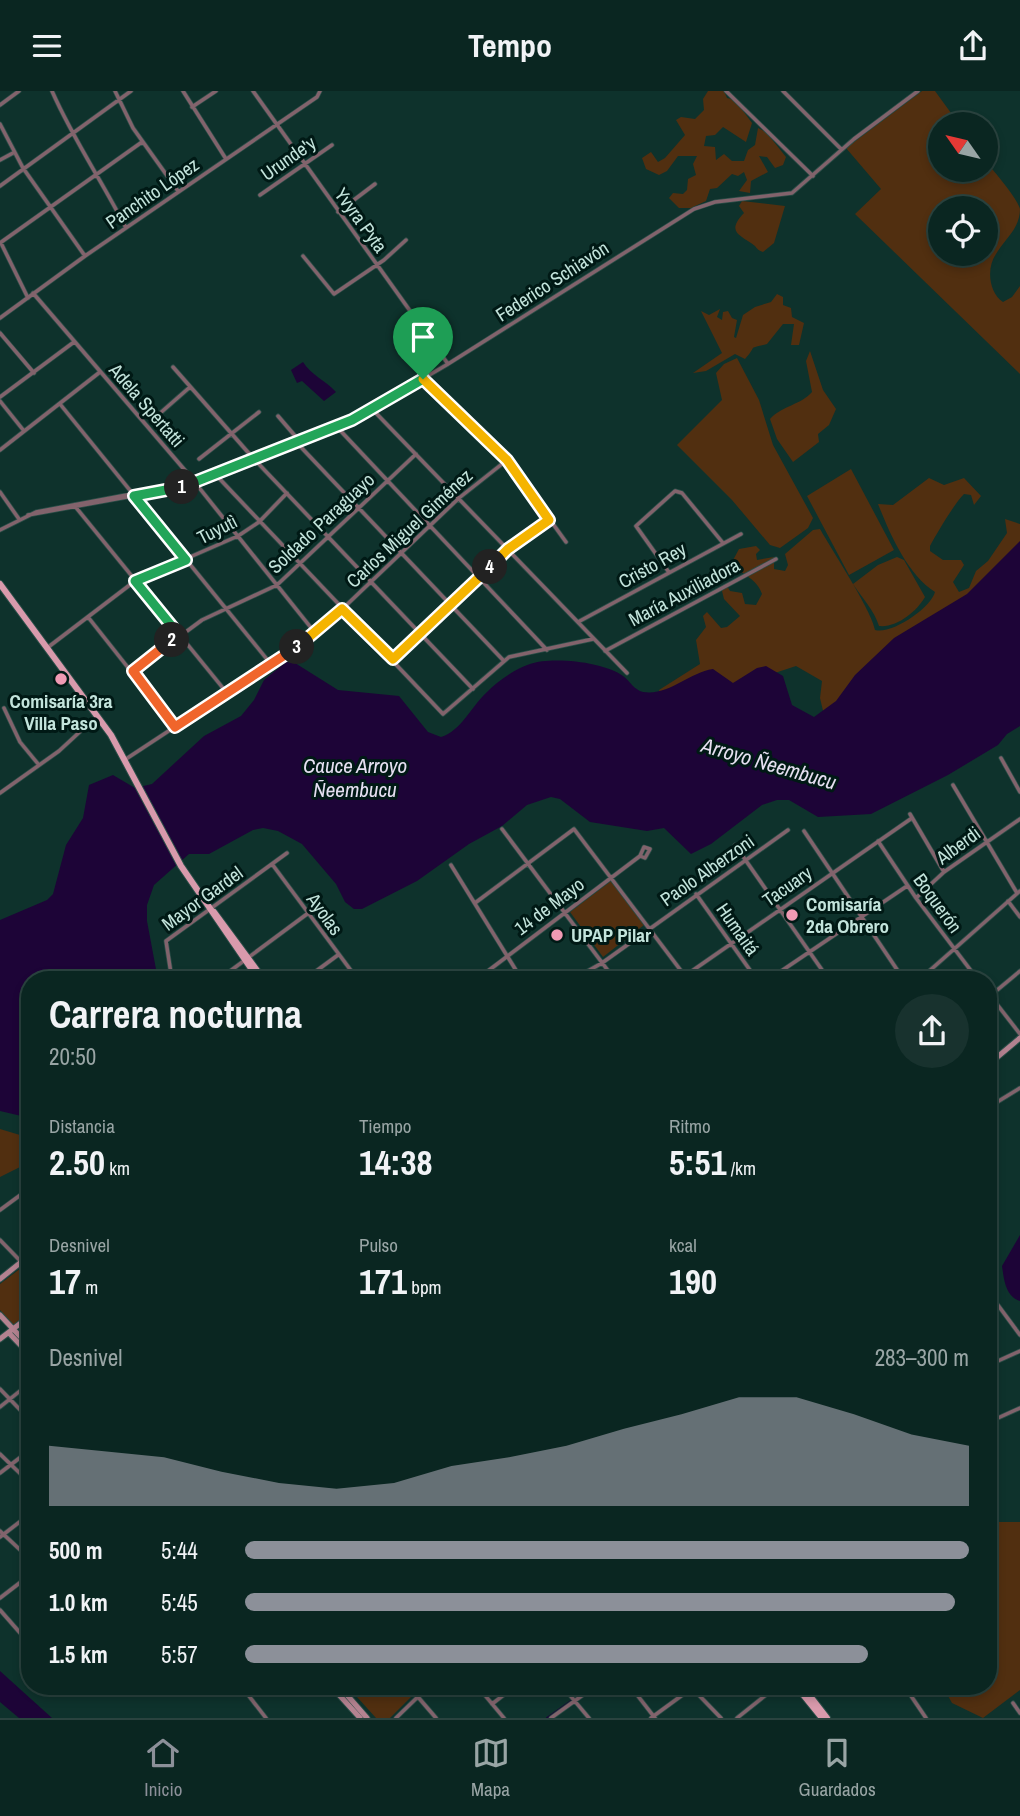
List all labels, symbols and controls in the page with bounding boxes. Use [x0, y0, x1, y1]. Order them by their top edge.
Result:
text: Tempo [468, 24, 552, 67]
icon: menu [28, 27, 66, 65]
icon: share [954, 27, 992, 65]
north arrow [928, 112, 998, 182]
map controls [928, 112, 998, 266]
street label: Urunde'y [255, 129, 321, 186]
street label: Panchito López [100, 151, 204, 235]
street label: Yvyra Pyta [329, 182, 394, 258]
button: locate [928, 196, 998, 266]
street label: Federico Schiavón [490, 235, 614, 327]
pin [393, 307, 453, 379]
icon: arrive [404, 318, 442, 356]
street label: Adela Spertatti [103, 357, 191, 452]
street label: Carlos Miguel Giménez [340, 463, 478, 593]
street label: Soldado Paraguayo [262, 467, 380, 579]
pin: 1 [164, 469, 200, 505]
text: 1 [177, 473, 186, 499]
street label: Tuyutì [192, 508, 242, 550]
street label: Cristo Rey [614, 536, 691, 594]
pin: 4 [472, 549, 508, 585]
street label: María Auxiliadora [624, 552, 744, 632]
text: 4 [485, 553, 494, 579]
pin: 2 [154, 623, 190, 657]
text: 2 [167, 626, 176, 652]
pin: 3 [280, 629, 314, 665]
text: 3 [292, 633, 301, 659]
marker: Comisaría 3ra Villa Paso [53, 671, 69, 687]
place label: Comisaría 3ra Villa Paso [9, 688, 113, 736]
water label: Arroyo Ñeembucu [697, 730, 840, 797]
water label: Cauce Arroyo Ñeembucu [303, 751, 407, 804]
street label: Alberdi [930, 820, 986, 871]
street label: Paolo Alberzoni [655, 828, 759, 912]
street label: Mayor Gardel [156, 860, 248, 936]
street label: Tacuary [757, 860, 817, 912]
street label: Boquerón [908, 868, 968, 938]
street label: 14 de Mayo [509, 871, 589, 941]
street label: Ayolas [300, 887, 349, 941]
place label: Comisaría 2da Obrero [806, 891, 889, 939]
street label: Humaitá [710, 897, 766, 961]
marker: Comisaría 2da Obrero [784, 907, 800, 923]
place label: UPAP Pilar [571, 922, 651, 948]
marker: UPAP Pilar [549, 927, 565, 943]
text: Carrera nocturna [49, 989, 302, 1040]
button: share [895, 994, 969, 1068]
text: 20:50 [49, 1041, 96, 1072]
text: Distancia [49, 1113, 115, 1139]
text: Tiempo [359, 1113, 411, 1139]
text: Ritmo [669, 1113, 711, 1139]
text: 2.50 [49, 1139, 105, 1186]
text: 14:38 [359, 1139, 432, 1186]
text: 5:51 [669, 1139, 726, 1186]
text: km [105, 1155, 130, 1181]
text: /km [726, 1155, 756, 1181]
text: Desnivel [49, 1232, 110, 1258]
text: Pulso [359, 1232, 398, 1258]
text: kcal [669, 1232, 697, 1258]
text: 17 [49, 1258, 81, 1305]
text: 171 [359, 1258, 407, 1305]
text: 190 [669, 1258, 717, 1305]
text: m [81, 1274, 98, 1300]
text: bpm [407, 1274, 442, 1300]
text: Desnivel [49, 1342, 122, 1373]
text: 283–300 m [875, 1342, 969, 1373]
text: 500 m [49, 1535, 102, 1566]
text: 5:44 [161, 1535, 198, 1566]
text: 1.0 km [49, 1587, 108, 1618]
text: 5:45 [161, 1587, 198, 1618]
text: 1.5 km [49, 1639, 108, 1670]
text: 5:57 [161, 1639, 198, 1670]
tab: Inicio [144, 1734, 182, 1802]
tab: Mapa [471, 1734, 510, 1802]
tab: Guardados [799, 1734, 876, 1802]

